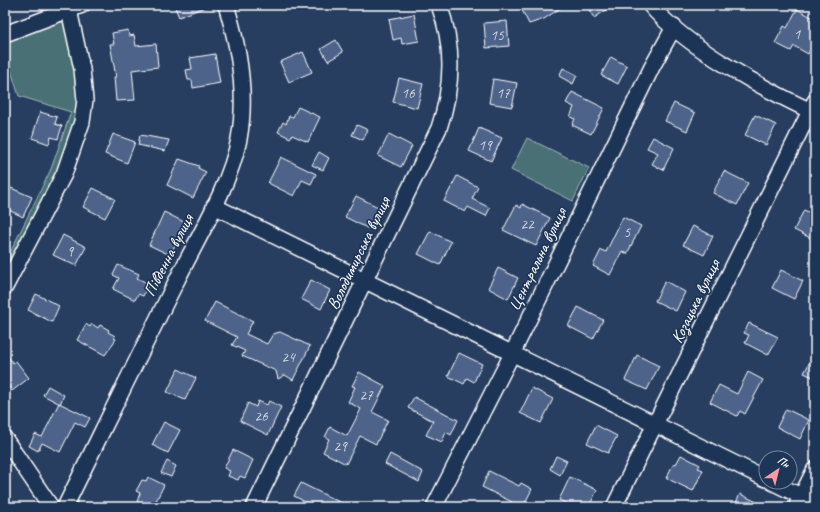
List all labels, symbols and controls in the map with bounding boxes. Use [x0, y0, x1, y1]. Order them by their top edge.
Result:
house number: 1 [794, 25, 802, 44]
house number: 15 [490, 26, 505, 45]
house number: 16 [401, 84, 416, 103]
house number: 17 [496, 84, 511, 103]
house number: 19 [478, 136, 493, 155]
street label: Володимирська вулиця [322, 192, 396, 313]
street label: Центральна вулиця [503, 203, 572, 314]
street label: Південна вулиця [139, 209, 199, 300]
house number: 22 [520, 215, 535, 234]
house number: 5 [624, 223, 632, 242]
house number: 9 [67, 242, 75, 261]
street label: Козацька вулиця [666, 255, 726, 347]
house number: 24 [281, 348, 296, 367]
house number: 27 [359, 386, 374, 405]
house number: 26 [254, 407, 269, 426]
house number: 29 [333, 437, 348, 456]
north arrow [758, 450, 798, 490]
text: Пн [775, 453, 793, 471]

